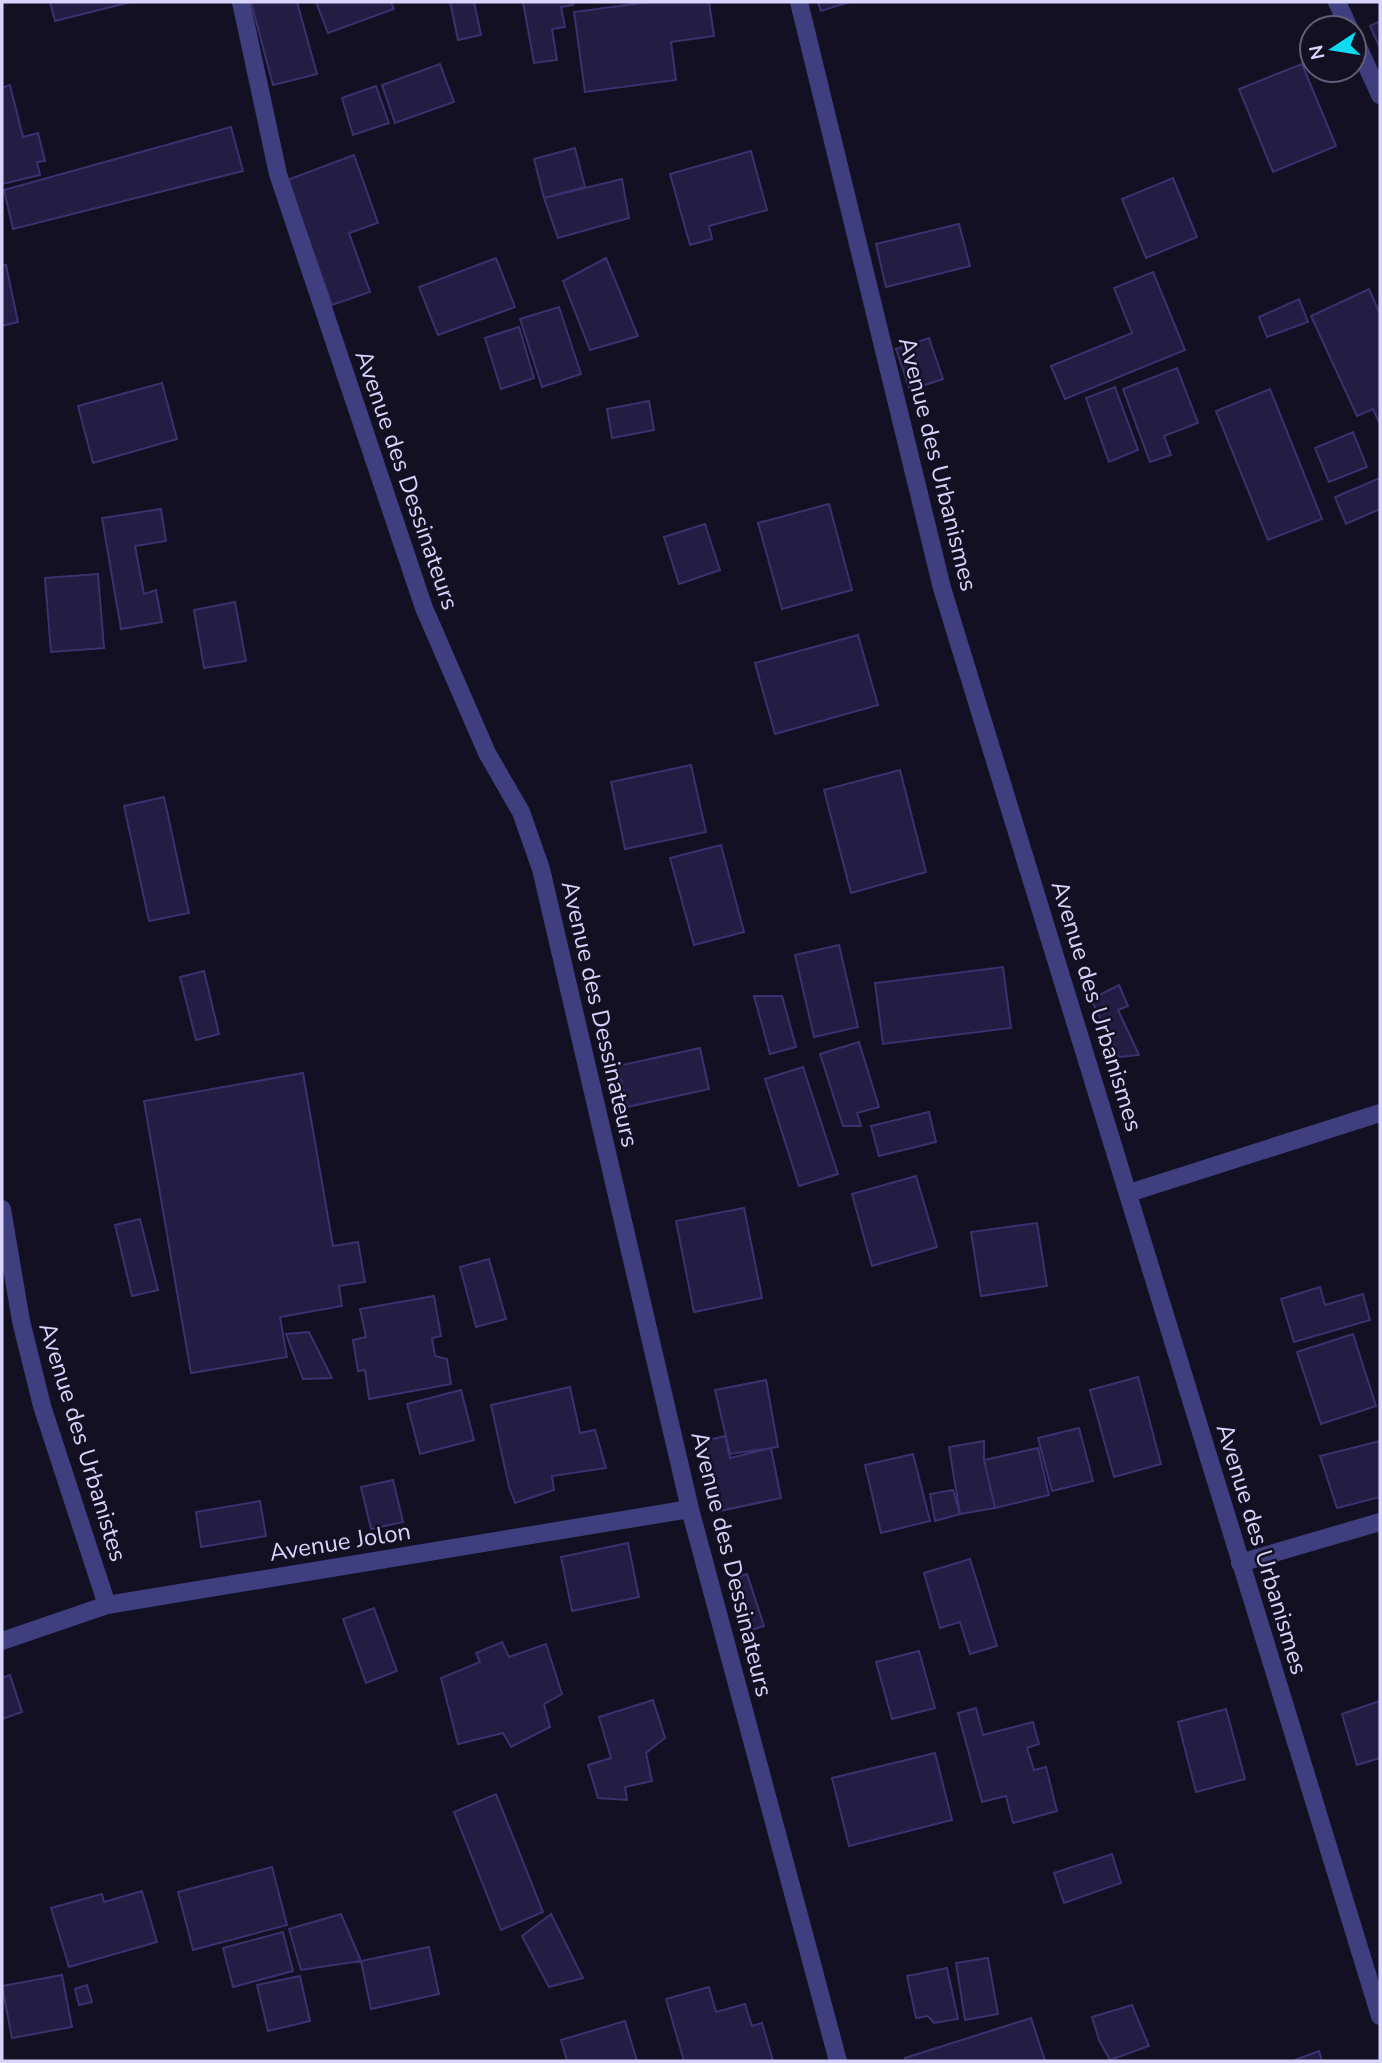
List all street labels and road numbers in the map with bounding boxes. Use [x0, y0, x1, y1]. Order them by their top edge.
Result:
street label: Avenue des Urbanismes [891, 334, 985, 594]
street label: Avenue des Dessinateurs [348, 346, 466, 614]
street label: Avenue des Urbanismes [1044, 877, 1150, 1135]
street label: Avenue des Dessinateurs [554, 878, 646, 1150]
street label: Avenue des Urbanistes [31, 1319, 135, 1565]
street label: Avenue des Urbanismes [1209, 1420, 1315, 1678]
street label: Avenue des Dessinateurs [684, 1428, 780, 1700]
street label: Avenue Jolon [267, 1515, 413, 1569]

